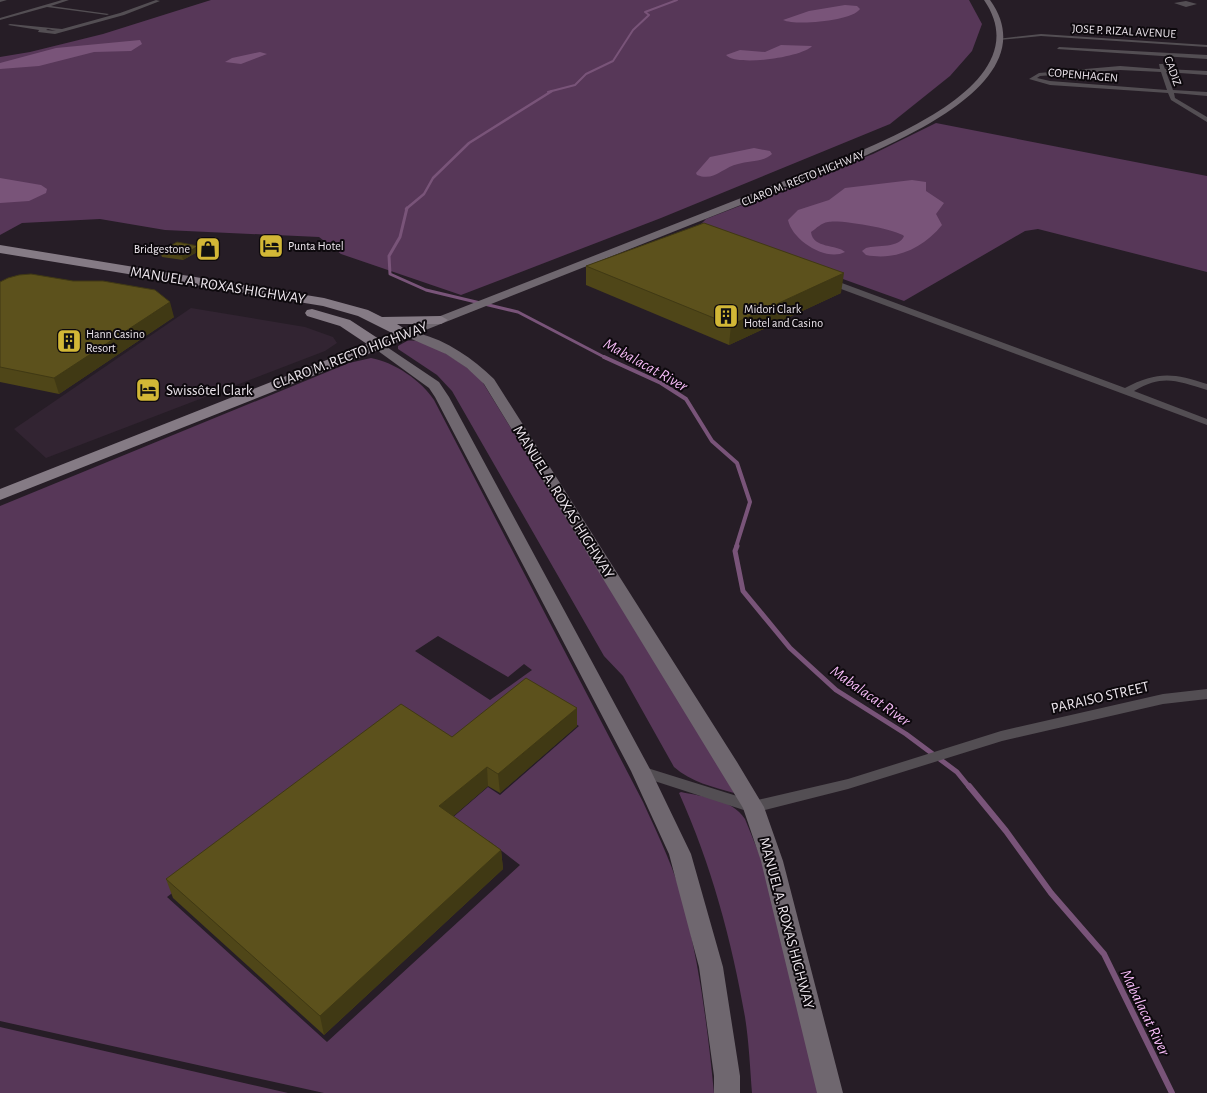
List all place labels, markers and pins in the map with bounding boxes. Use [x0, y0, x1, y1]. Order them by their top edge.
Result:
hotel icon: Punta Hotel [258, 233, 284, 259]
shop icon: Bridgestone [195, 236, 221, 262]
place label: Punta Hotel [288, 240, 344, 252]
place label: Bridgestone [134, 243, 190, 255]
building icon: Midori Clark Hotel and Casino [713, 303, 739, 329]
place label: Midori Clark Hotel and Casino [744, 303, 823, 329]
building icon: Hann Casino Resort [56, 328, 82, 354]
place label: Hann Casino Resort [86, 328, 145, 354]
hotel icon: Swissôtel Clark [135, 377, 161, 403]
place label: Swissôtel Clark [166, 383, 253, 398]

